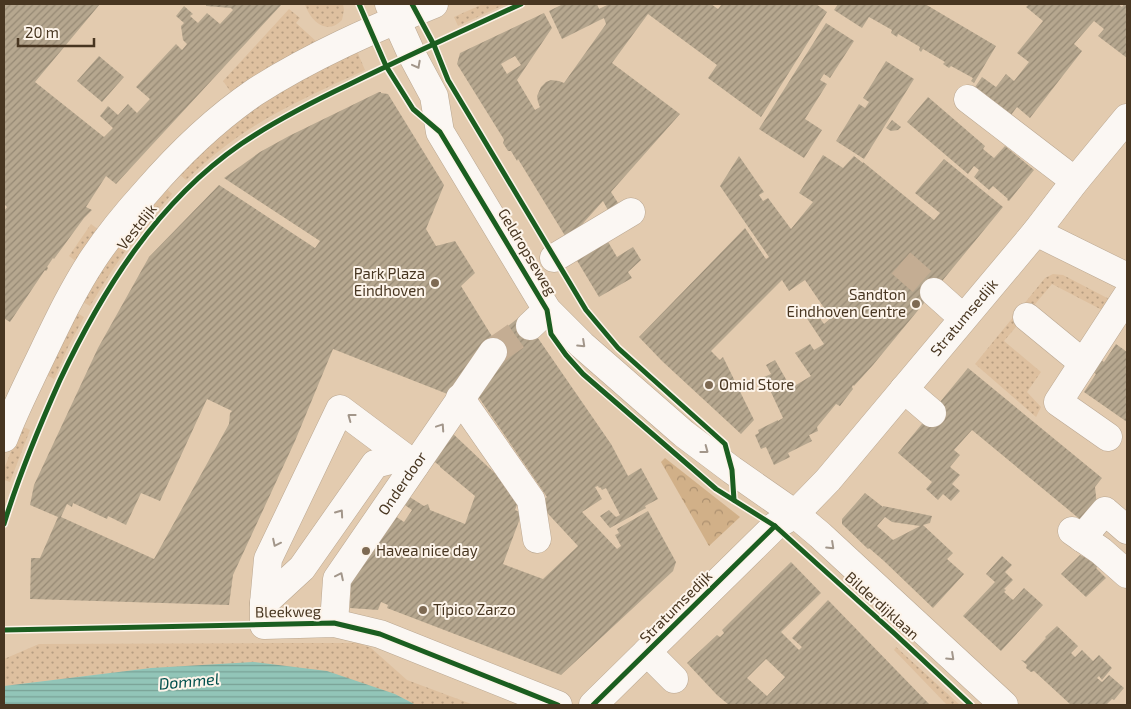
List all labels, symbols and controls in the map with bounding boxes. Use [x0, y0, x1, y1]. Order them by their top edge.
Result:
scale bar [18, 15, 94, 47]
text: 20 m [25, 23, 59, 41]
one-way arrow [411, 59, 421, 68]
street label: Vestdijk [113, 199, 161, 254]
street label: Geldropseweg [495, 205, 561, 299]
place label: Park Plaza Eindhoven [354, 264, 425, 299]
street label: Stratumsedijk [926, 274, 1001, 359]
marker: Park Plaza Eindhoven [429, 277, 441, 289]
place label: Sandton Eindhoven Centre [787, 285, 906, 320]
marker: Sandton Eindhoven Centre [910, 298, 922, 310]
one-way arrow [576, 338, 585, 347]
place label: Omid Store [719, 375, 794, 393]
marker: Omid Store [703, 379, 715, 391]
one-way arrow [347, 414, 357, 423]
one-way arrow [435, 423, 444, 432]
one-way arrow [699, 444, 708, 452]
street label: Onderdoor [374, 448, 430, 518]
one-way arrow [334, 509, 343, 519]
one-way arrow [271, 538, 282, 547]
one-way arrow [826, 540, 835, 549]
place label: Havea nice day [376, 541, 478, 559]
marker: Havea nice day [360, 545, 372, 557]
street label: Stratumsedijk [635, 566, 716, 647]
street label: Bilderdijklaan [841, 567, 923, 644]
one-way arrow [334, 572, 344, 581]
place label: Típico Zarzo [433, 600, 516, 618]
street label: Bleekweg [255, 601, 322, 621]
marker: Típico Zarzo [417, 604, 429, 616]
one-way arrow [945, 651, 954, 660]
water label: Dommel [158, 668, 220, 693]

